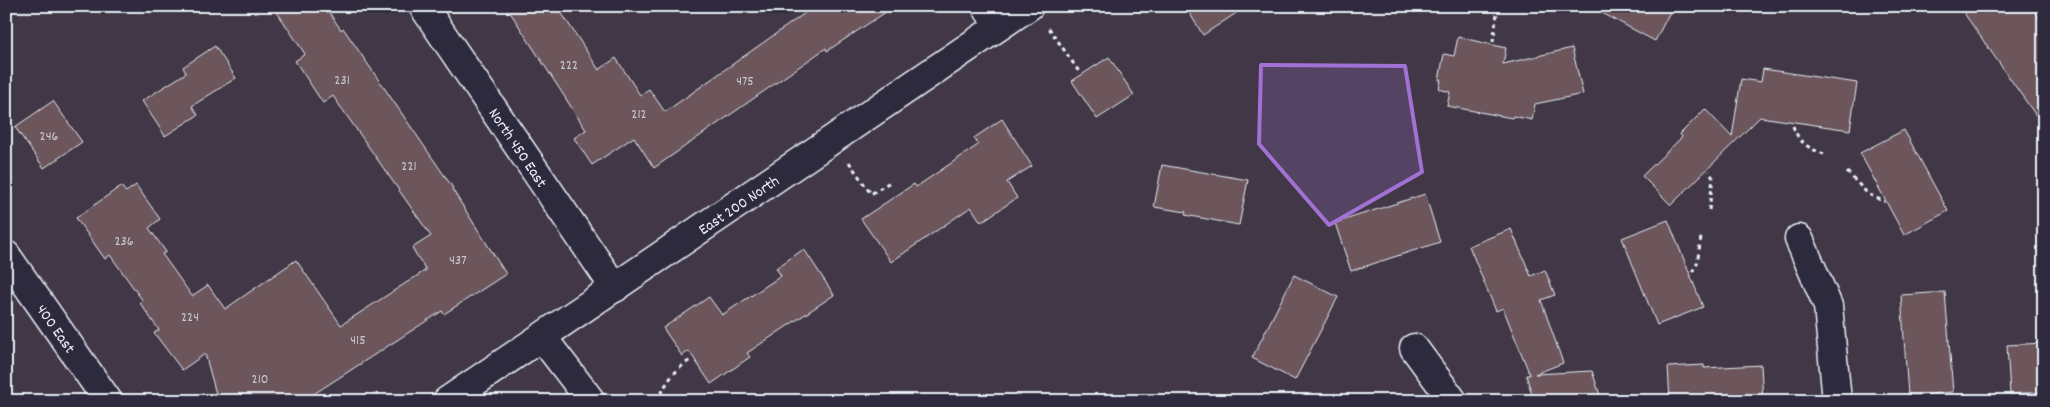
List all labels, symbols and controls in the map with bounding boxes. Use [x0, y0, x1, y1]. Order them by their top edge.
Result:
house number: 222 [560, 56, 578, 76]
house number: 231 [334, 71, 350, 91]
house number: 475 [736, 72, 754, 92]
street label: North 450 East [482, 104, 552, 193]
house number: 212 [631, 105, 647, 125]
house number: 246 [40, 127, 59, 147]
house number: 221 [401, 157, 417, 177]
street label: East 200 North [694, 170, 785, 242]
house number: 236 [114, 232, 134, 252]
house number: 437 [449, 251, 467, 271]
street label: 400 East [30, 300, 80, 359]
house number: 224 [181, 308, 199, 328]
house number: 415 [350, 331, 366, 351]
house number: 210 [252, 370, 268, 390]

